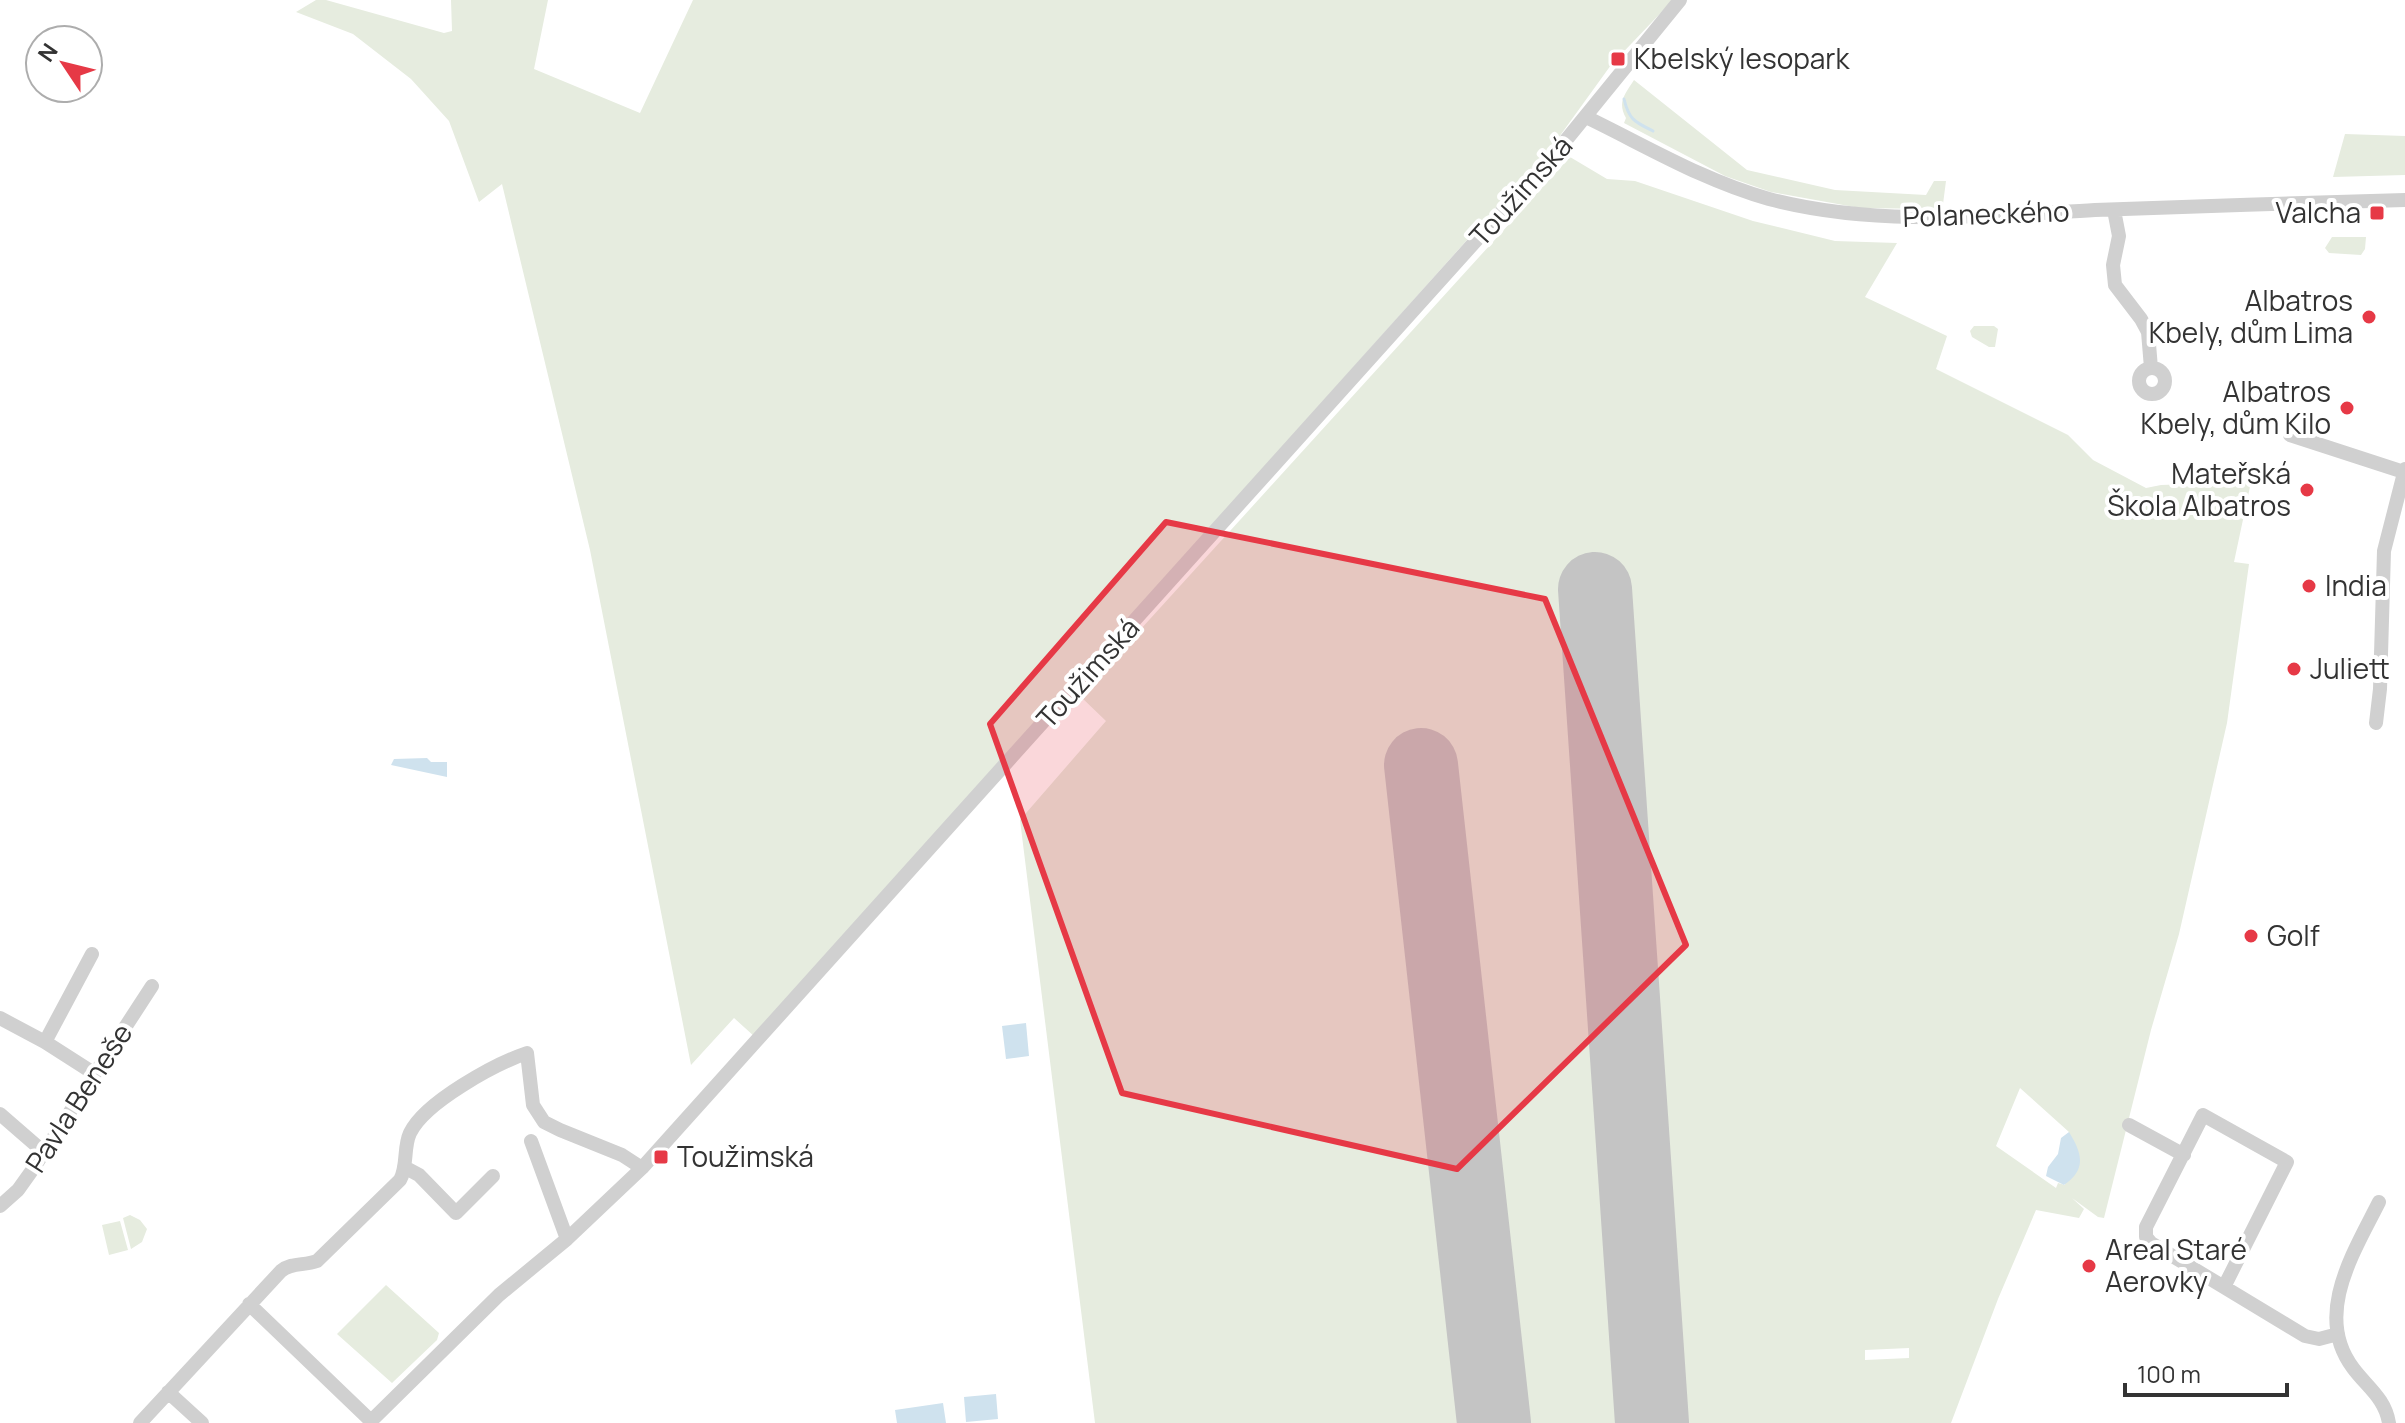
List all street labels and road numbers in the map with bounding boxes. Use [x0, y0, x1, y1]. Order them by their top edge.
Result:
street label: Toužimská [1460, 127, 1580, 254]
street label: Polaneckého [1902, 191, 2070, 235]
street label: Toužimská [1027, 609, 1147, 736]
street label: Pavla Beneše [16, 1016, 140, 1179]

